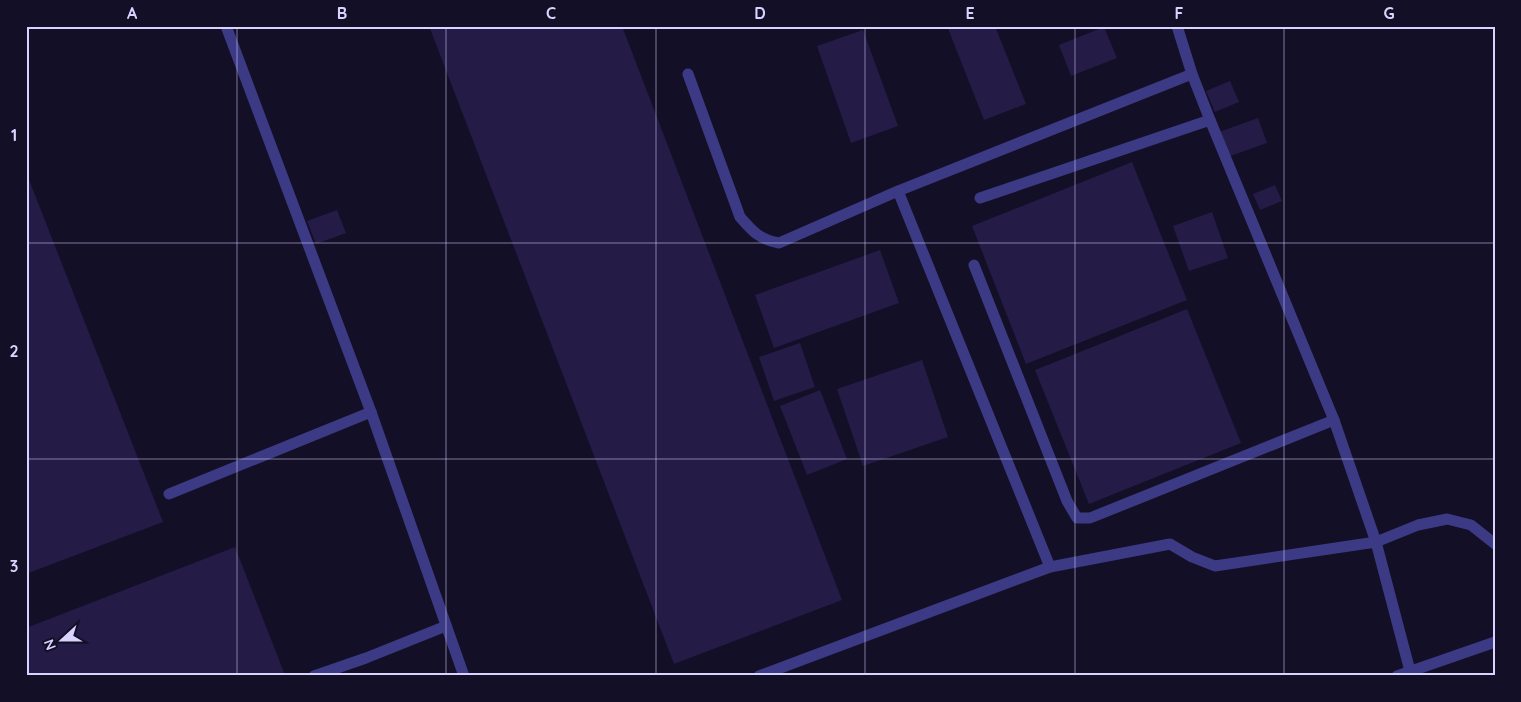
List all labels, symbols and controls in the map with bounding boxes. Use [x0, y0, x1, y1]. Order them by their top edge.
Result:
text: A [127, 3, 138, 23]
text: B [337, 3, 347, 23]
text: C [546, 3, 556, 23]
text: D [754, 3, 766, 23]
text: E [965, 3, 975, 23]
text: F [1175, 3, 1184, 23]
text: G [1383, 3, 1395, 23]
text: 1 [11, 125, 17, 145]
text: 2 [9, 341, 19, 361]
text: 3 [10, 556, 18, 576]
north arrow [38, 614, 88, 664]
text: N [40, 637, 60, 653]

